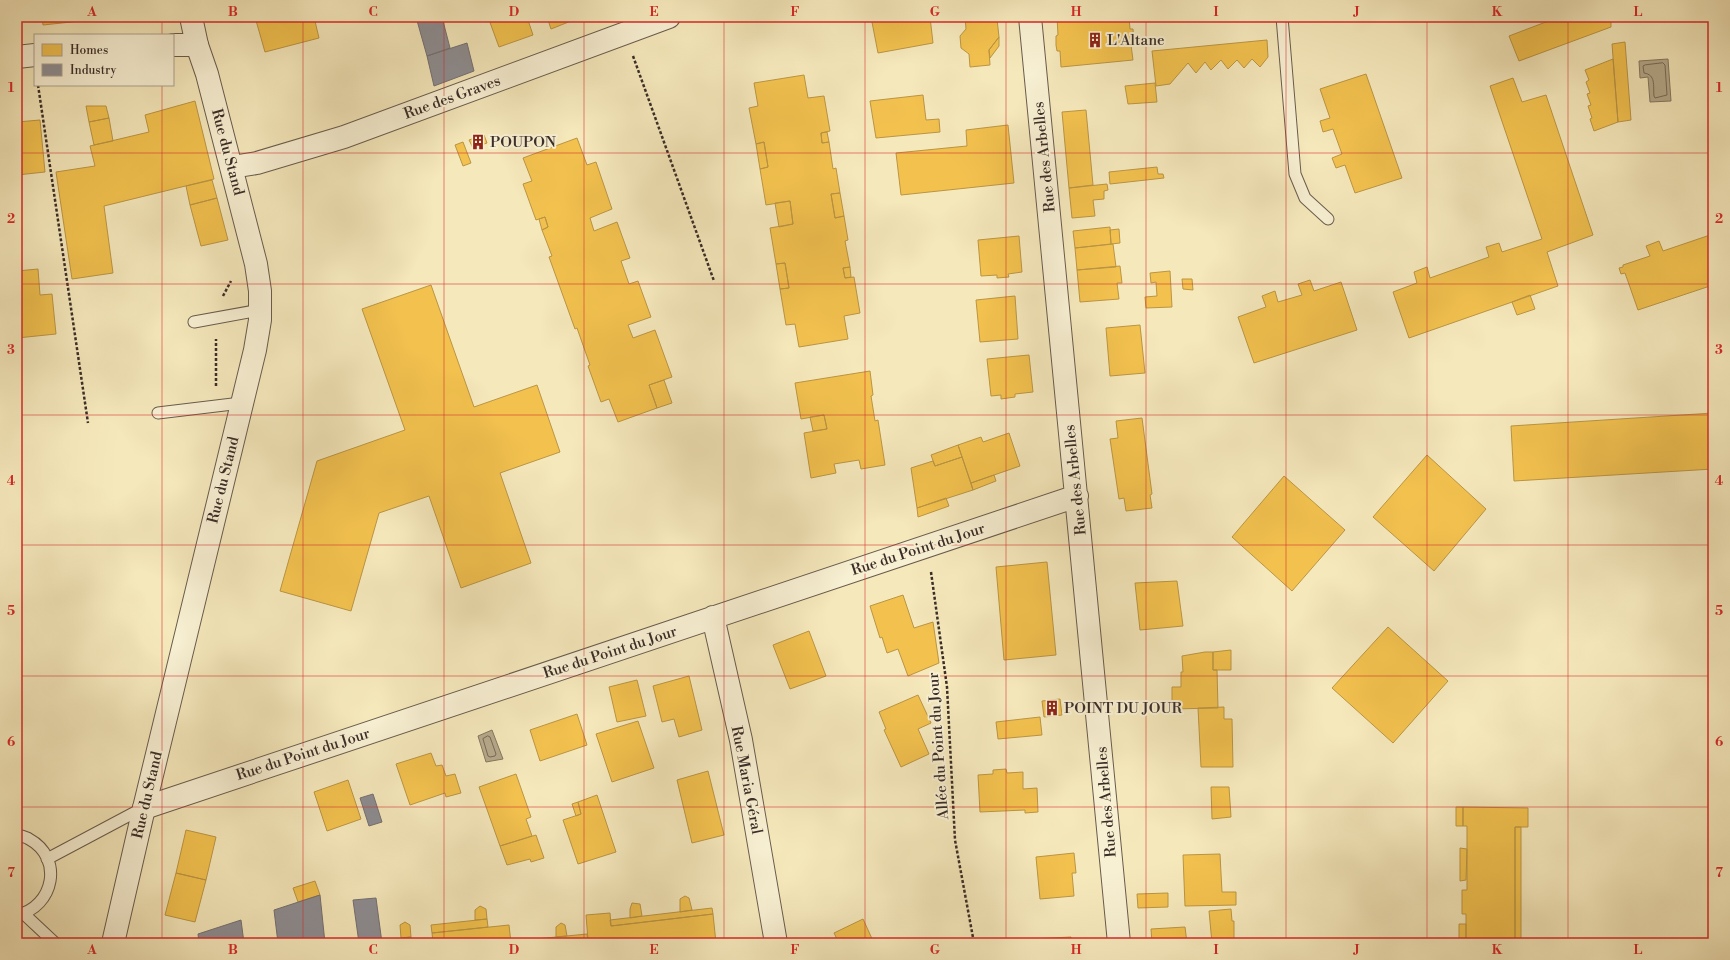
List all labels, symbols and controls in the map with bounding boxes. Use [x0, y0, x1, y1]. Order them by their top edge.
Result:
text: A [86, 4, 97, 20]
text: B [228, 4, 238, 20]
text: C [368, 4, 378, 20]
text: D [509, 4, 519, 20]
text: E [649, 4, 659, 20]
text: F [790, 4, 800, 20]
text: G [930, 4, 941, 20]
text: H [1071, 4, 1082, 20]
text: I [1213, 4, 1219, 20]
text: J [1352, 4, 1360, 20]
text: K [1492, 4, 1503, 20]
text: L [1634, 4, 1643, 20]
building icon: L'Altane [1086, 31, 1104, 49]
place label: L'Altane [1107, 31, 1165, 50]
legend [34, 34, 174, 86]
text: Homes [70, 43, 108, 58]
text: Industry [70, 63, 117, 78]
street label: Rue des Graves [401, 71, 503, 124]
text: 1 [8, 80, 15, 96]
text: 1 [1716, 80, 1723, 96]
street label: Rue des Arbelles [1029, 101, 1060, 213]
street label: Rue du Stand [207, 107, 248, 198]
building icon: POUPON [469, 133, 487, 151]
place label: POUPON [490, 133, 556, 152]
text: 2 [7, 211, 15, 227]
text: 2 [1715, 211, 1723, 227]
text: 3 [7, 342, 15, 358]
text: 3 [1715, 342, 1723, 358]
street label: Rue des Arbelles [1060, 424, 1091, 536]
street label: Rue du Stand [204, 434, 244, 526]
text: 4 [7, 473, 16, 489]
text: 4 [1715, 473, 1724, 489]
street label: Rue du Point du Jour [849, 519, 988, 580]
text: 5 [7, 603, 15, 619]
text: 5 [1715, 603, 1723, 619]
street label: Rue du Point du Jour [541, 622, 680, 683]
street label: Allée du Point du Jour [924, 671, 953, 821]
building icon: POINT DU JOUR [1043, 699, 1061, 717]
place label: POINT DU JOUR [1064, 699, 1183, 718]
street label: Rue du Point du Jour [234, 724, 373, 785]
street label: Rue Maria Géral [727, 724, 766, 836]
text: 6 [7, 734, 15, 750]
text: 6 [1715, 734, 1723, 750]
street label: Rue des Arbelles [1092, 746, 1121, 858]
street label: Rue du Stand [128, 749, 167, 841]
text: 7 [7, 865, 15, 881]
text: 7 [1715, 865, 1723, 881]
text: A [86, 942, 97, 958]
text: B [228, 942, 238, 958]
text: C [368, 942, 378, 958]
text: D [509, 942, 519, 958]
text: E [649, 942, 659, 958]
text: F [790, 942, 800, 958]
text: G [930, 942, 941, 958]
text: H [1071, 942, 1082, 958]
text: I [1213, 942, 1219, 958]
text: J [1352, 942, 1360, 958]
text: K [1492, 942, 1503, 958]
text: L [1634, 942, 1643, 958]

